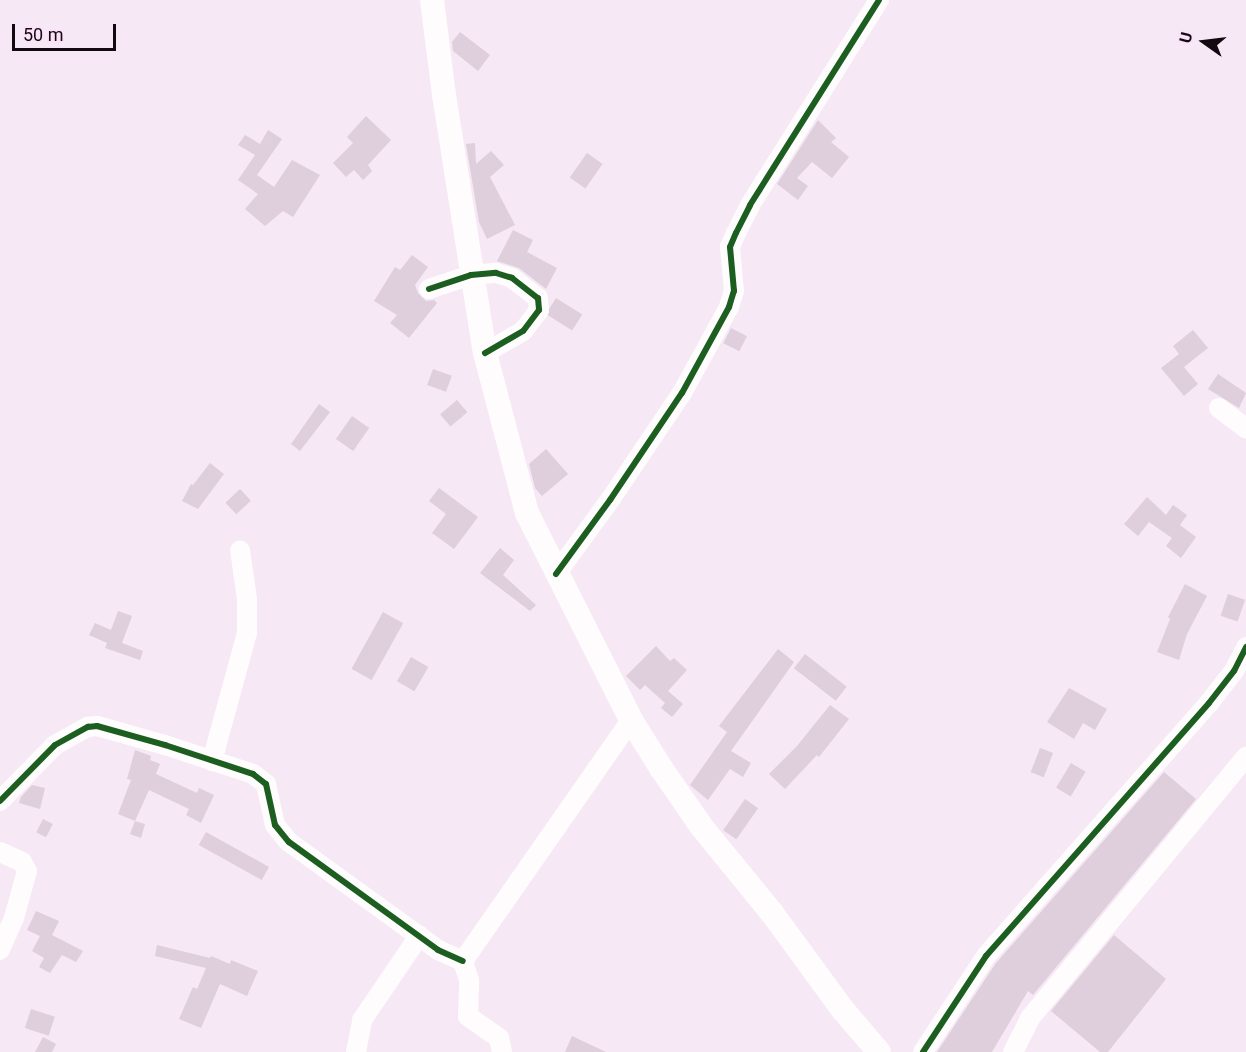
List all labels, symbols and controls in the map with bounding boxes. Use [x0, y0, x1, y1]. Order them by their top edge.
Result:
scale bar [15, 12, 118, 50]
north arrow [1174, 12, 1234, 72]
text: 50 m [23, 24, 63, 45]
text: U [1176, 30, 1197, 45]

